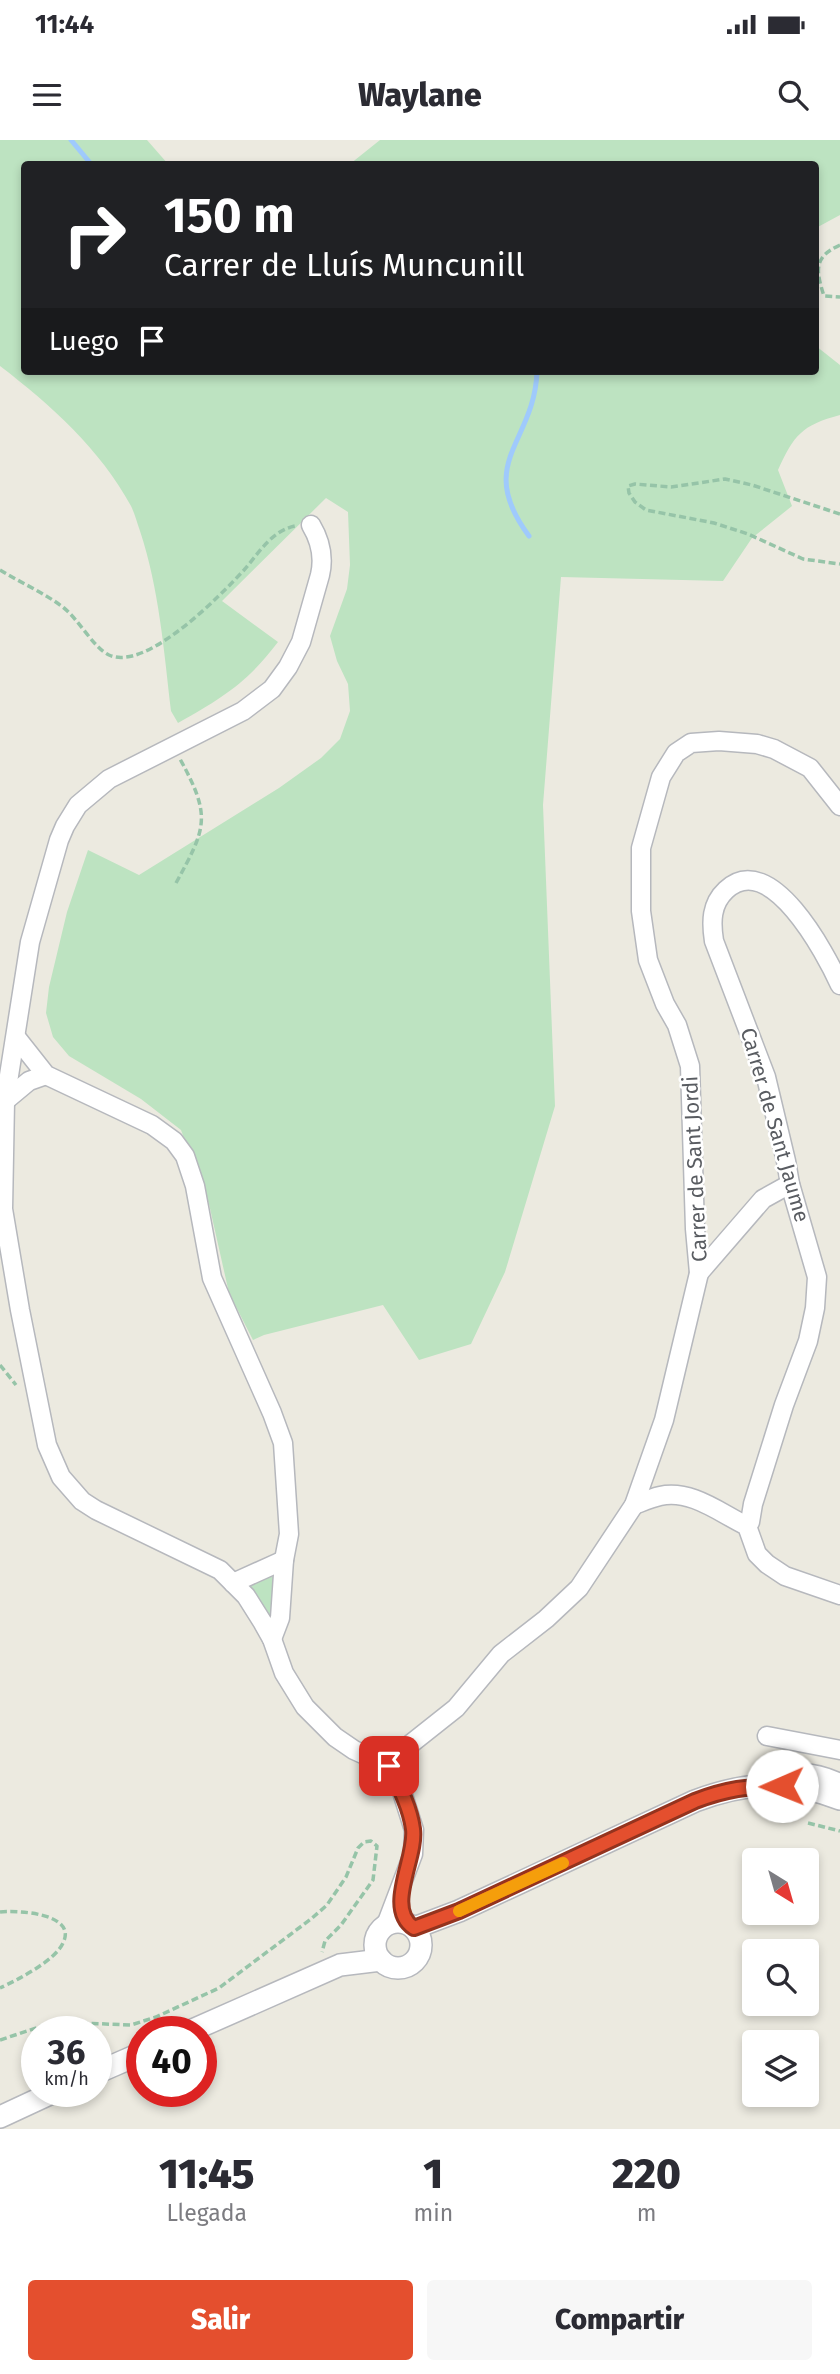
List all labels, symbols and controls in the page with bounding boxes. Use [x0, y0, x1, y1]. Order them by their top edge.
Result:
text: 11:44 [35, 9, 94, 40]
icon: menu [28, 76, 66, 114]
text: Waylane [358, 76, 482, 114]
icon: search [774, 76, 812, 114]
text: 150 m [164, 186, 295, 245]
icon: right [49, 189, 140, 280]
text: Carrer de Lluís Muncunill [164, 246, 524, 284]
icon: arrive [133, 322, 171, 360]
text: Luego [49, 326, 119, 357]
street label: Carrer de Sant Jaume [735, 1025, 815, 1225]
street label: Carrer de Sant Jordi [677, 1075, 713, 1263]
pin [359, 1736, 419, 1796]
icon: arrive [370, 1747, 408, 1785]
position arrow [745, 1749, 819, 1823]
north arrow [742, 1848, 819, 1925]
map controls [742, 1848, 819, 2107]
button: search [742, 1939, 819, 2016]
speed limit sign: 40 [126, 2016, 217, 2107]
button: layers [742, 2030, 819, 2107]
text: 36 [48, 2031, 85, 2073]
text: km/h [44, 2068, 89, 2090]
text: 11:45 [159, 2149, 254, 2199]
text: 1 [423, 2149, 443, 2199]
text: 220 [612, 2149, 681, 2199]
text: Llegada [166, 2199, 247, 2227]
text: min [413, 2199, 453, 2227]
text: m [637, 2199, 656, 2227]
button: Salir [28, 2280, 413, 2360]
button: Compartir [427, 2280, 812, 2360]

